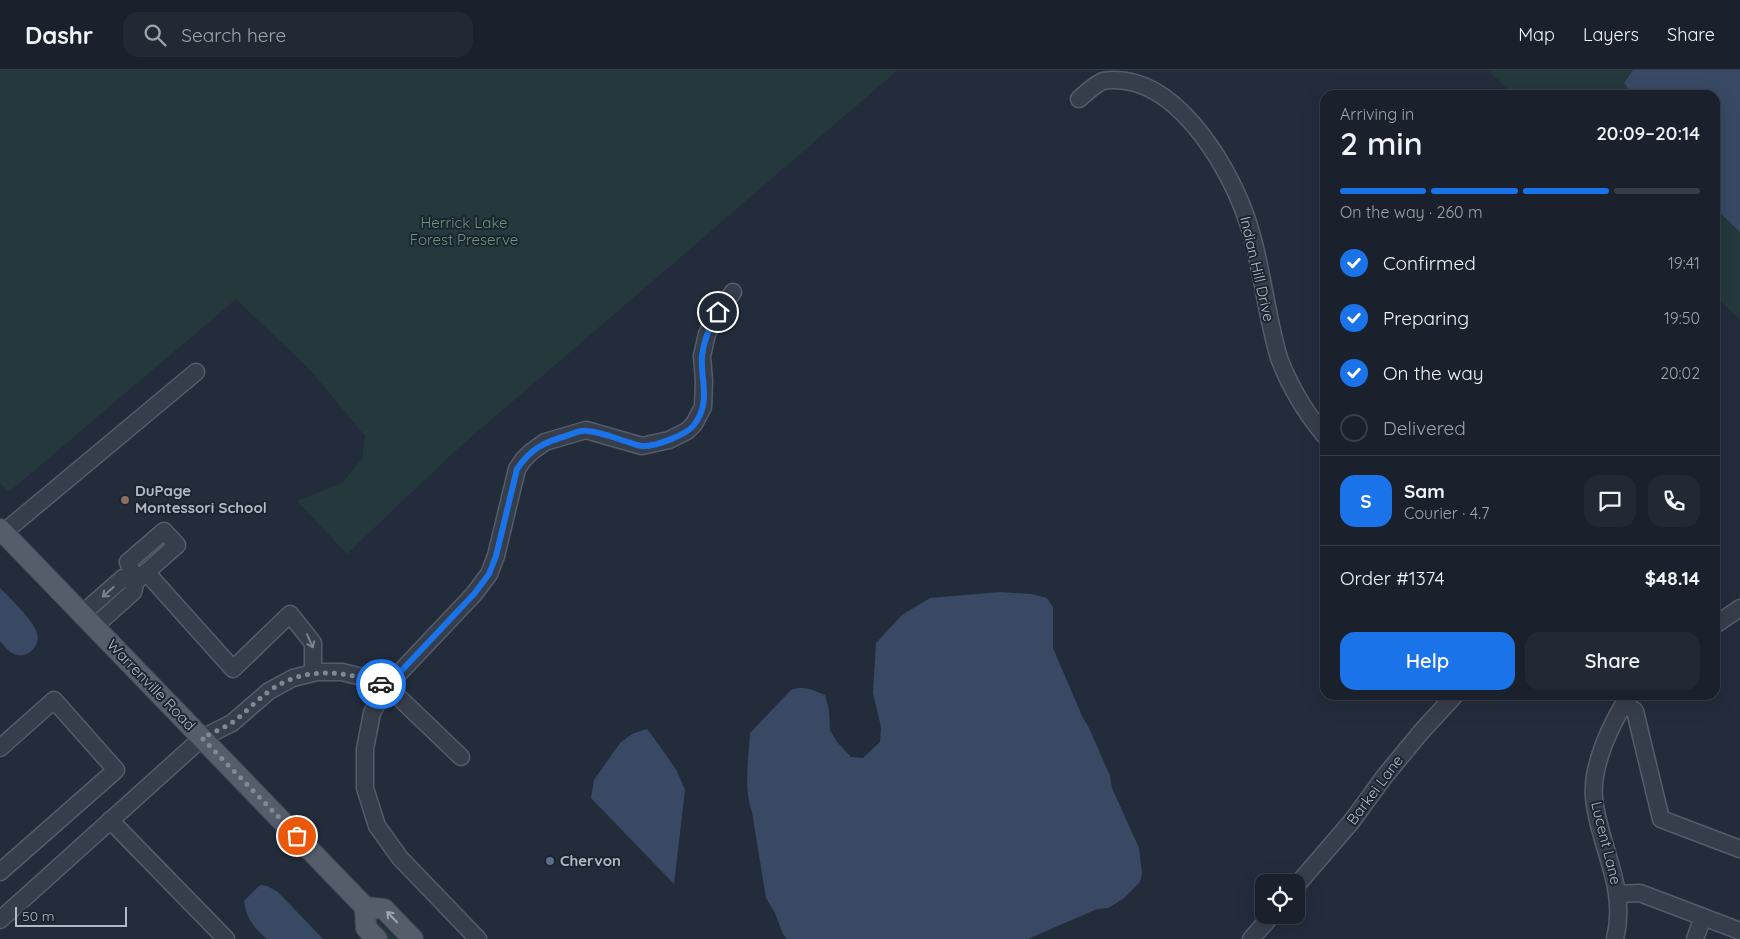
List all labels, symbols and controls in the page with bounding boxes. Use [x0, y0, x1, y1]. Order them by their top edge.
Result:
search box [123, 12, 473, 57]
text: Dashr [25, 20, 93, 50]
icon: search [141, 21, 169, 49]
text: Search here [181, 23, 286, 47]
text: Map [1518, 23, 1555, 46]
text: Layers [1583, 23, 1639, 46]
text: Share [1667, 23, 1715, 46]
text: Arriving in [1340, 104, 1414, 124]
text: 20:09–20:14 [1596, 121, 1700, 145]
text: 2 min [1340, 123, 1423, 163]
text: On the way · 260 m [1340, 202, 1482, 222]
park label: Herrick Lake Forest Preserve [410, 213, 518, 249]
street label: Indian Hill Drive [1236, 214, 1279, 323]
icon: check [1340, 249, 1368, 277]
text: Confirmed [1383, 251, 1476, 275]
text: 19:41 [1668, 253, 1700, 273]
pin [697, 291, 739, 333]
icon: home [704, 298, 732, 326]
icon: check [1340, 304, 1368, 332]
text: Preparing [1383, 306, 1469, 330]
text: 19:50 [1664, 308, 1700, 328]
icon: check [1340, 359, 1368, 387]
text: On the way [1383, 361, 1484, 385]
text: 20:02 [1660, 363, 1700, 383]
text: Delivered [1383, 416, 1466, 440]
button: chat [1584, 475, 1636, 527]
button: phone [1648, 475, 1700, 527]
text: Sam [1404, 479, 1445, 503]
place label: DuPage Montessori School [135, 481, 267, 517]
text: S [1360, 489, 1372, 513]
marker: DuPage Montessori School [119, 494, 131, 506]
text: Courier · 4.7 [1404, 503, 1489, 523]
text: Order #1374 [1340, 566, 1445, 590]
text: $48.14 [1645, 566, 1700, 590]
one-way arrow [101, 586, 114, 598]
button: Help [1340, 632, 1515, 690]
button: Share [1525, 632, 1700, 690]
one-way arrow [305, 633, 315, 648]
street label: Warrenville Road [103, 635, 200, 734]
courier [356, 659, 406, 709]
icon: car [367, 670, 395, 698]
street label: Barkei Lane [1342, 751, 1407, 828]
street label: Lucent Lane [1587, 799, 1626, 886]
pin [276, 815, 318, 857]
icon: bag [283, 822, 311, 850]
place label: Chervon [560, 851, 621, 870]
marker: Chervon [544, 855, 556, 867]
map controls [1255, 874, 1305, 924]
button: locate [1255, 874, 1305, 924]
scale bar [15, 904, 128, 927]
text: 50 m [22, 907, 55, 925]
one-way arrow [386, 911, 398, 923]

